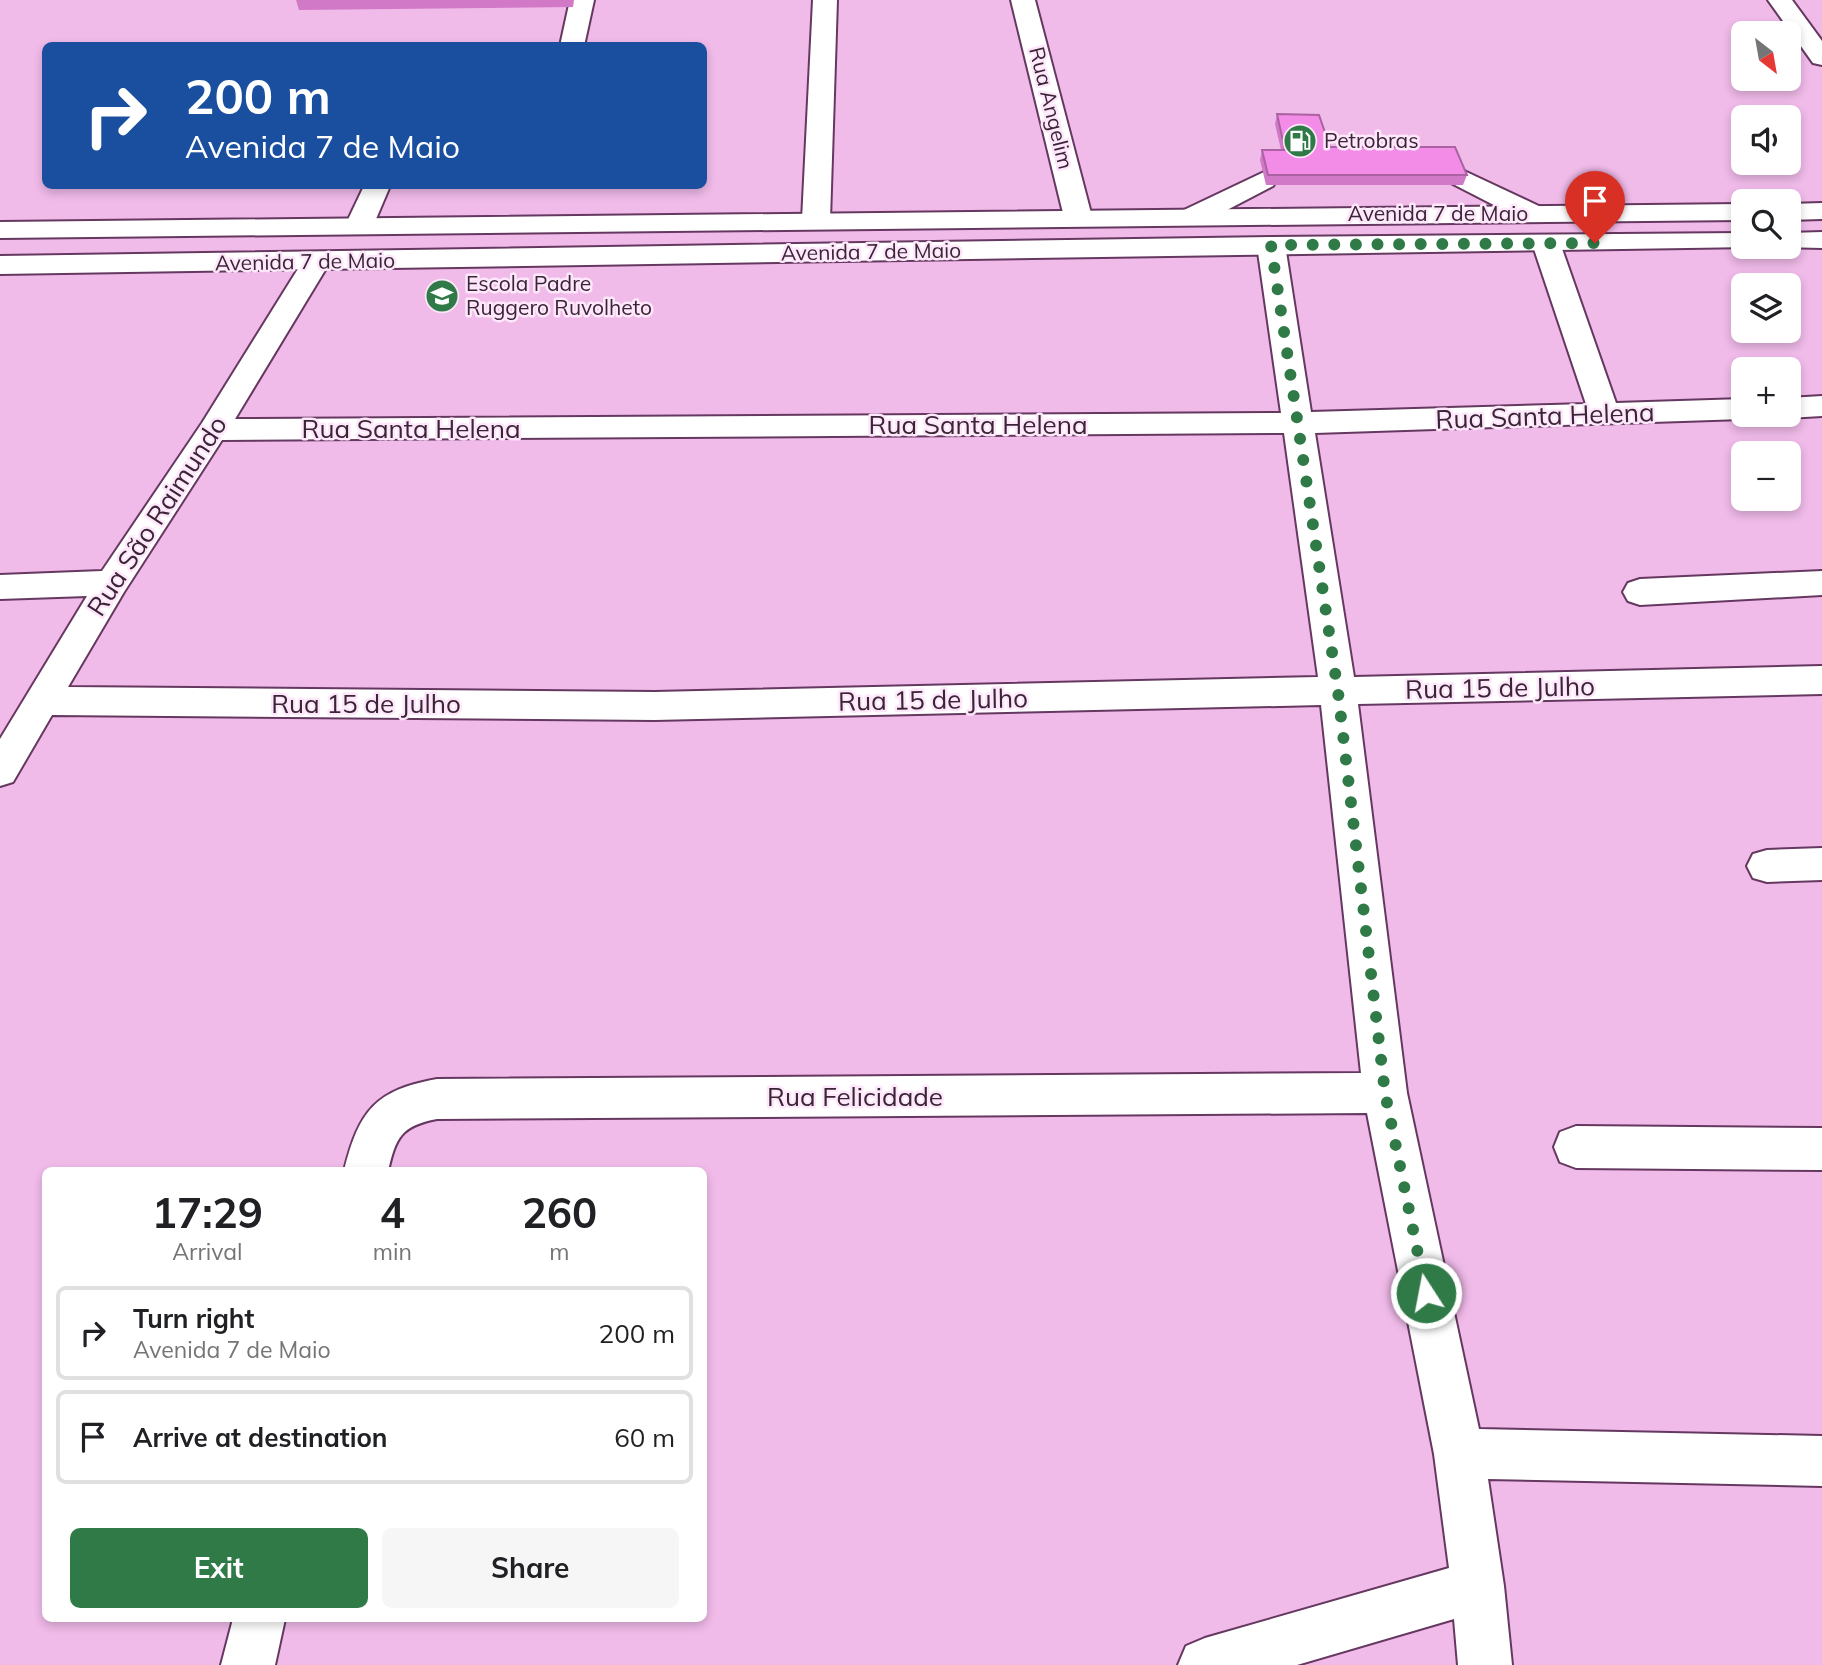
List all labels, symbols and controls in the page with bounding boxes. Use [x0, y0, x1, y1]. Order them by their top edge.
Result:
north arrow [1731, 21, 1801, 91]
map controls [1731, 21, 1801, 511]
street label: Rua Angelim [1024, 44, 1080, 172]
text: 200 m [185, 65, 331, 126]
icon: right [70, 70, 161, 161]
button: sound [1731, 105, 1801, 175]
fuel station icon: Petrobras [1281, 122, 1319, 160]
text: Avenida 7 de Maio [185, 126, 460, 166]
place label: Petrobras [1324, 127, 1419, 153]
pin [1565, 171, 1625, 243]
icon: arrive [1576, 182, 1614, 220]
button: search [1731, 189, 1801, 259]
street label: Avenida 7 de Maio [1348, 200, 1528, 226]
street label: Avenida 7 de Maio [781, 236, 961, 266]
street label: Avenida 7 de Maio [215, 246, 395, 276]
place label: Escola Padre Ruggero Ruvolheto [466, 270, 652, 320]
button: layers [1731, 273, 1801, 343]
school or university icon: Escola Padre Ruggero Ruvolheto [423, 277, 461, 315]
button: + [1731, 357, 1801, 427]
street label: Rua Santa Helena [1435, 395, 1655, 436]
street label: Rua Santa Helena [868, 408, 1088, 441]
street label: Rua São Raimundo [80, 409, 234, 622]
street label: Rua Santa Helena [301, 412, 521, 445]
button: − [1731, 441, 1801, 511]
street label: Rua 15 de Julho [1405, 669, 1595, 706]
street label: Rua 15 de Julho [838, 681, 1028, 718]
street label: Rua 15 de Julho [271, 687, 461, 720]
street label: Rua Felicidade [767, 1080, 943, 1113]
text: 17:29 [152, 1186, 263, 1239]
text: 4 [380, 1186, 405, 1239]
text: 260 [522, 1186, 597, 1239]
text: Arrival [172, 1237, 243, 1266]
text: min [373, 1237, 412, 1266]
text: m [549, 1237, 570, 1266]
position arrow [1389, 1256, 1463, 1330]
text: Turn right [133, 1302, 254, 1335]
icon: right [74, 1314, 112, 1352]
text: 200 m [599, 1317, 675, 1350]
text: Avenida 7 de Maio [133, 1335, 331, 1364]
icon: arrive [74, 1418, 112, 1456]
text: Arrive at destination [133, 1421, 388, 1454]
text: 60 m [614, 1421, 675, 1454]
button: Exit [70, 1528, 368, 1608]
button: Share [382, 1528, 679, 1608]

